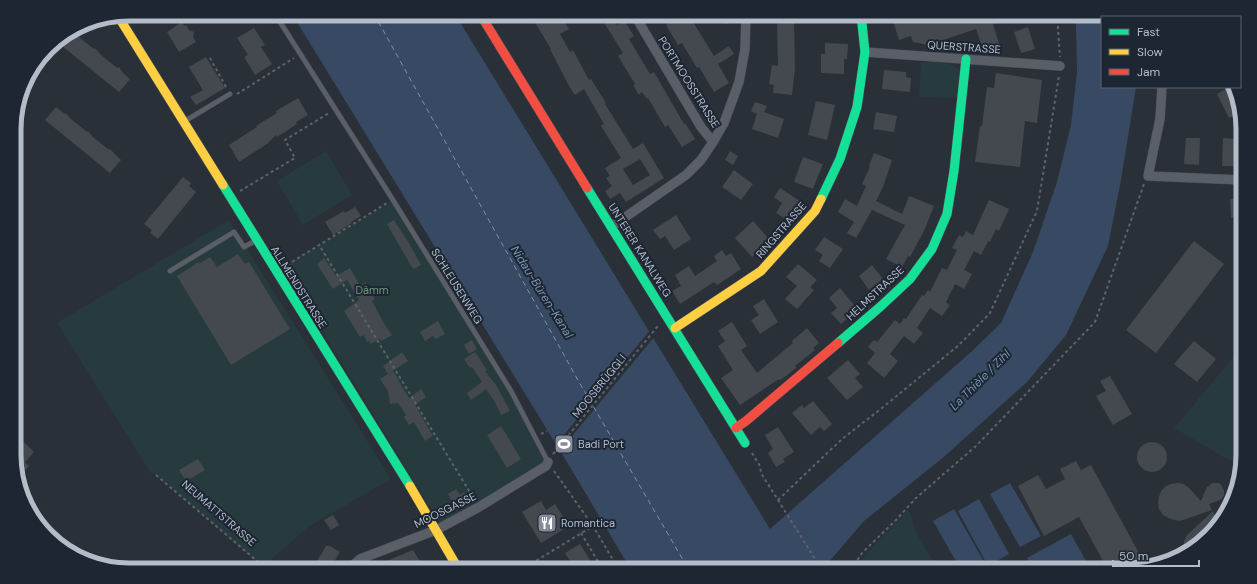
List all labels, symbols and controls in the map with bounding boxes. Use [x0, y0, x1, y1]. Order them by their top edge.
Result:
legend [1101, 16, 1241, 88]
text: Fast [1137, 24, 1160, 40]
street label: PORTMOOSSTRASSE [655, 34, 723, 130]
street label: QUERSTRASSE [927, 37, 1001, 57]
text: Slow [1137, 44, 1163, 60]
text: Jam [1137, 64, 1160, 80]
street label: RINGSTRASSE [753, 199, 809, 261]
street label: UNTERER KANALWEG [605, 200, 675, 300]
street label: ALLMENDSTRASSE [268, 243, 330, 331]
water label: Nidau-Büren-Kanal [507, 243, 577, 342]
street label: SCHLEUSENWEG [428, 246, 486, 326]
street label: HELMSTRASSE [843, 263, 907, 323]
park label: Dämm [355, 283, 389, 297]
water label: La Thièle / Zihl [946, 346, 1014, 414]
street label: MOOSBRÜGGLI [569, 351, 629, 421]
sports icon: Badi Port [553, 433, 575, 455]
place label: Badi Port [578, 437, 624, 451]
street label: NEUMATTSTRASSE [179, 477, 259, 549]
street label: MOOSGASSE [412, 489, 478, 531]
restaurant icon: Romantica [536, 512, 558, 534]
place label: Romantica [561, 516, 615, 530]
scale bar [1113, 542, 1199, 568]
text: 50 m [1119, 548, 1148, 564]

